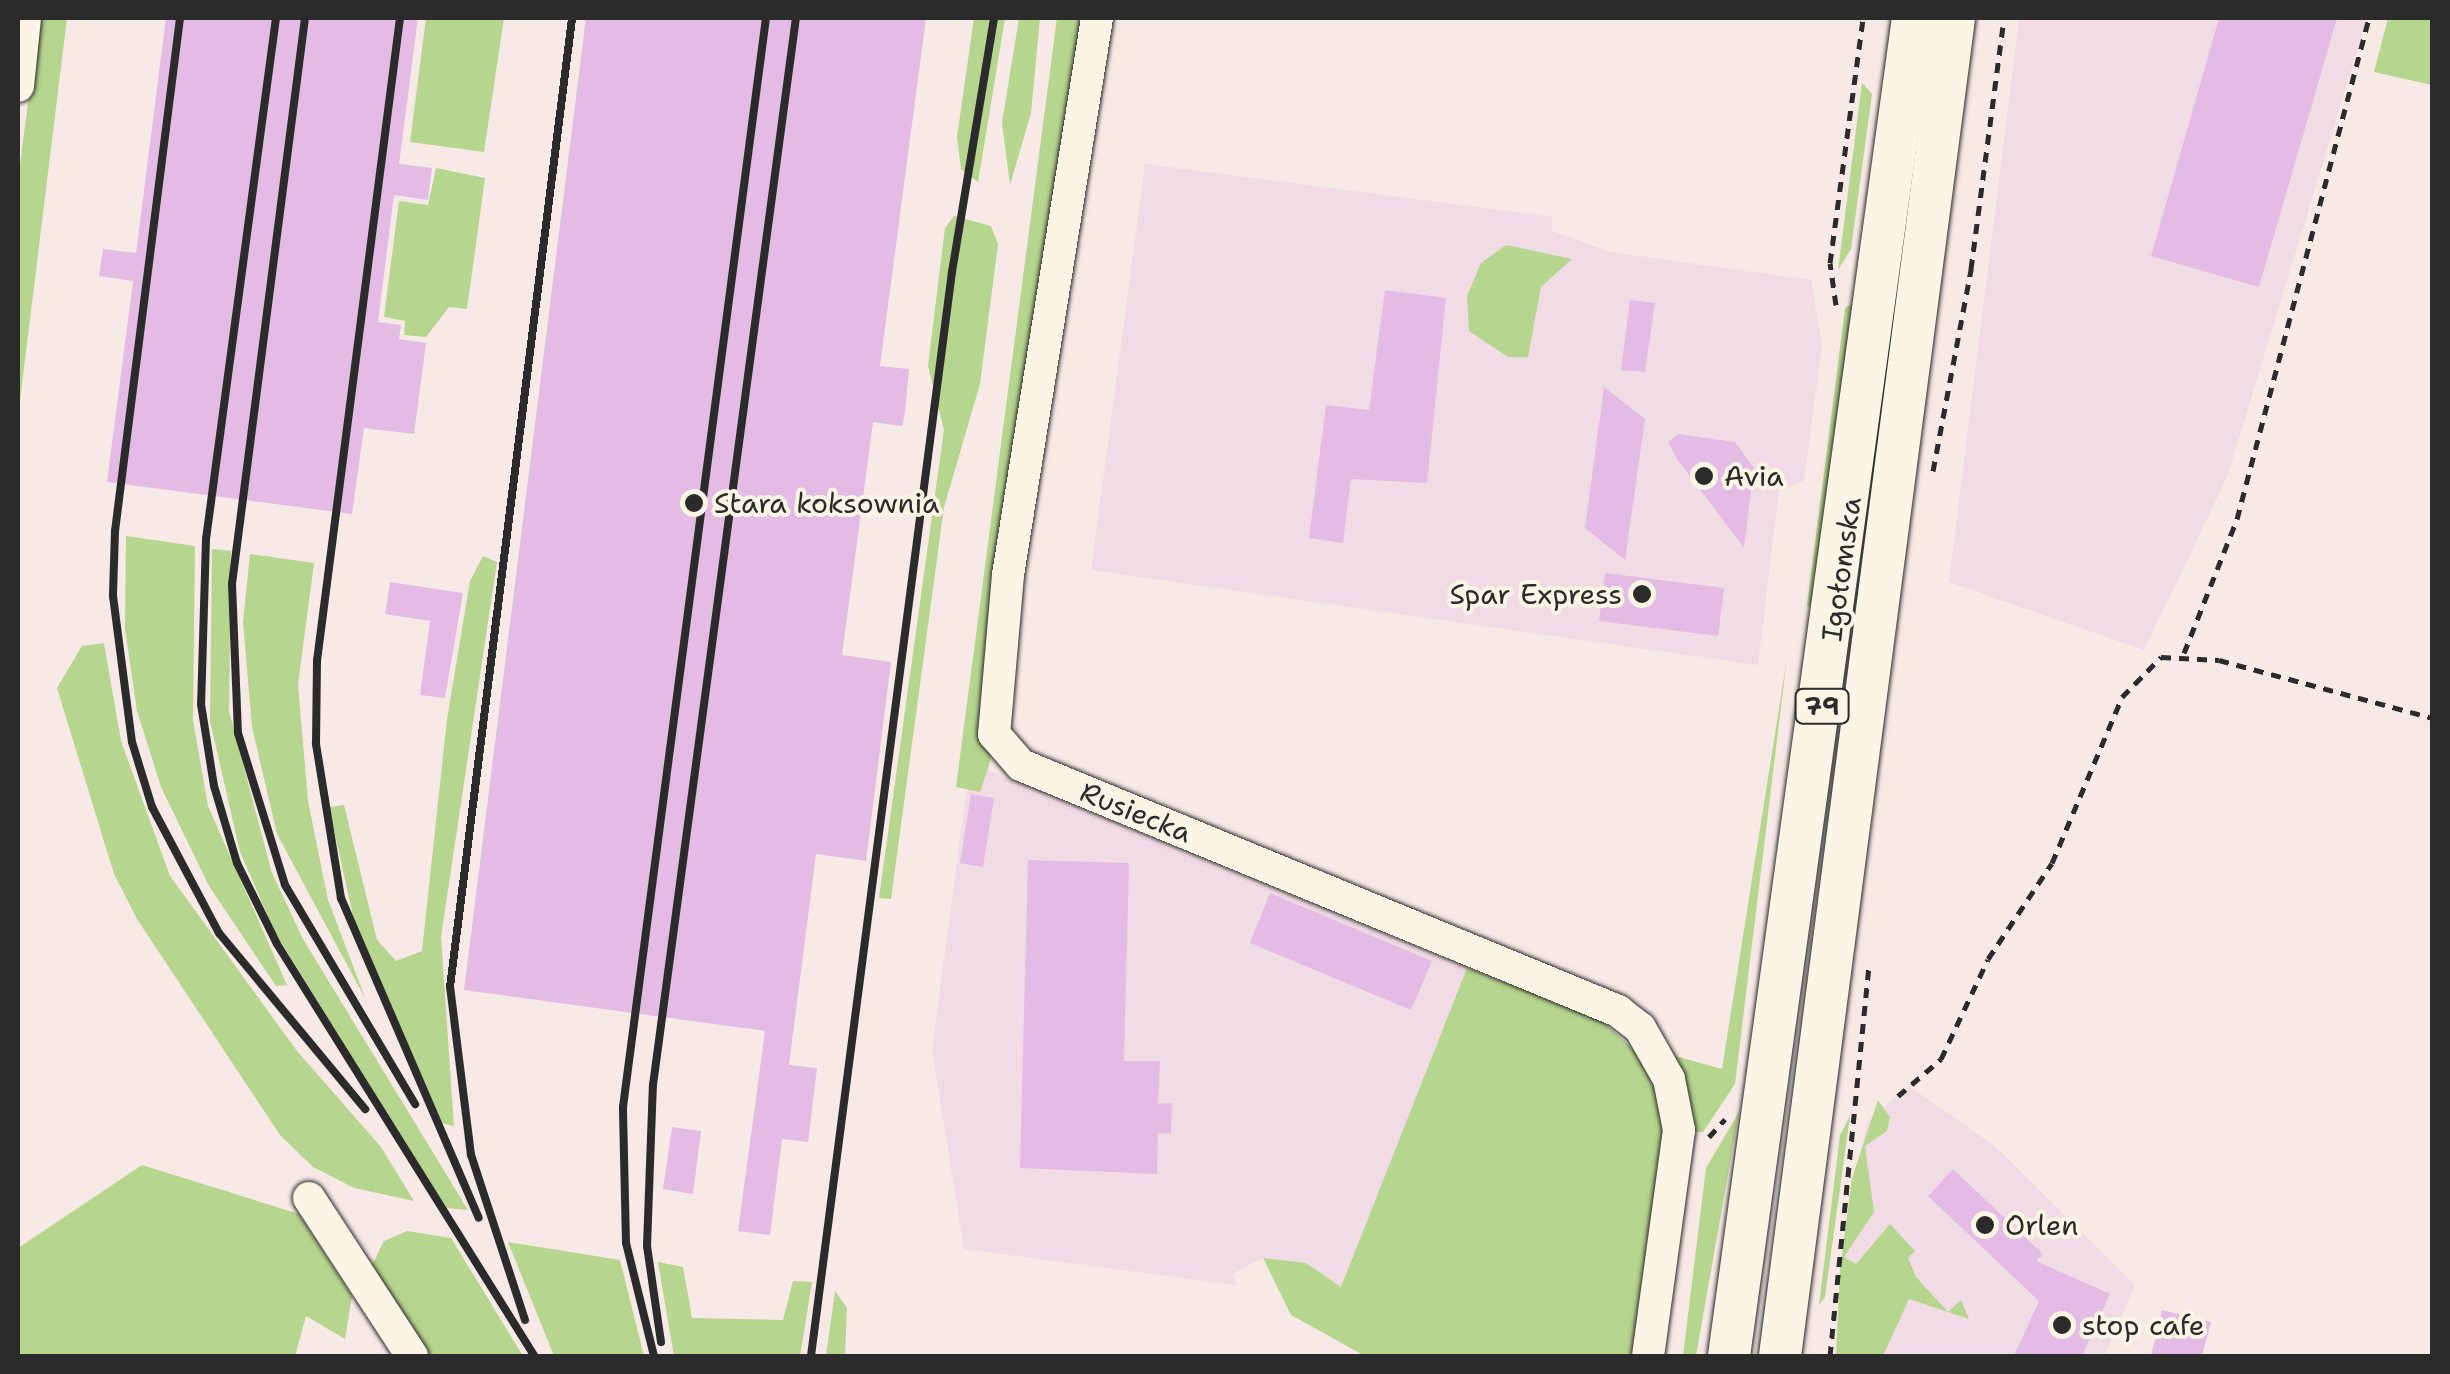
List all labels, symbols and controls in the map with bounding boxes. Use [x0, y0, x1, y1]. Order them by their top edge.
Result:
place label: Avia [1724, 459, 1784, 493]
marker: Avia [1693, 465, 1715, 487]
place label: Stara koksownia [714, 486, 939, 520]
marker: Stara koksownia [683, 492, 705, 514]
street label: Igołomska [1814, 495, 1868, 643]
place label: Spar Express [1450, 577, 1622, 611]
marker: Spar Express [1631, 583, 1653, 605]
road number: 79 [1794, 686, 1850, 726]
street label: Rusiecka [1075, 774, 1197, 850]
place label: Orlen [2005, 1208, 2078, 1242]
marker: Orlen [1974, 1214, 1996, 1236]
place label: stop cafe [2082, 1308, 2205, 1342]
marker: stop cafe [2051, 1314, 2073, 1336]

